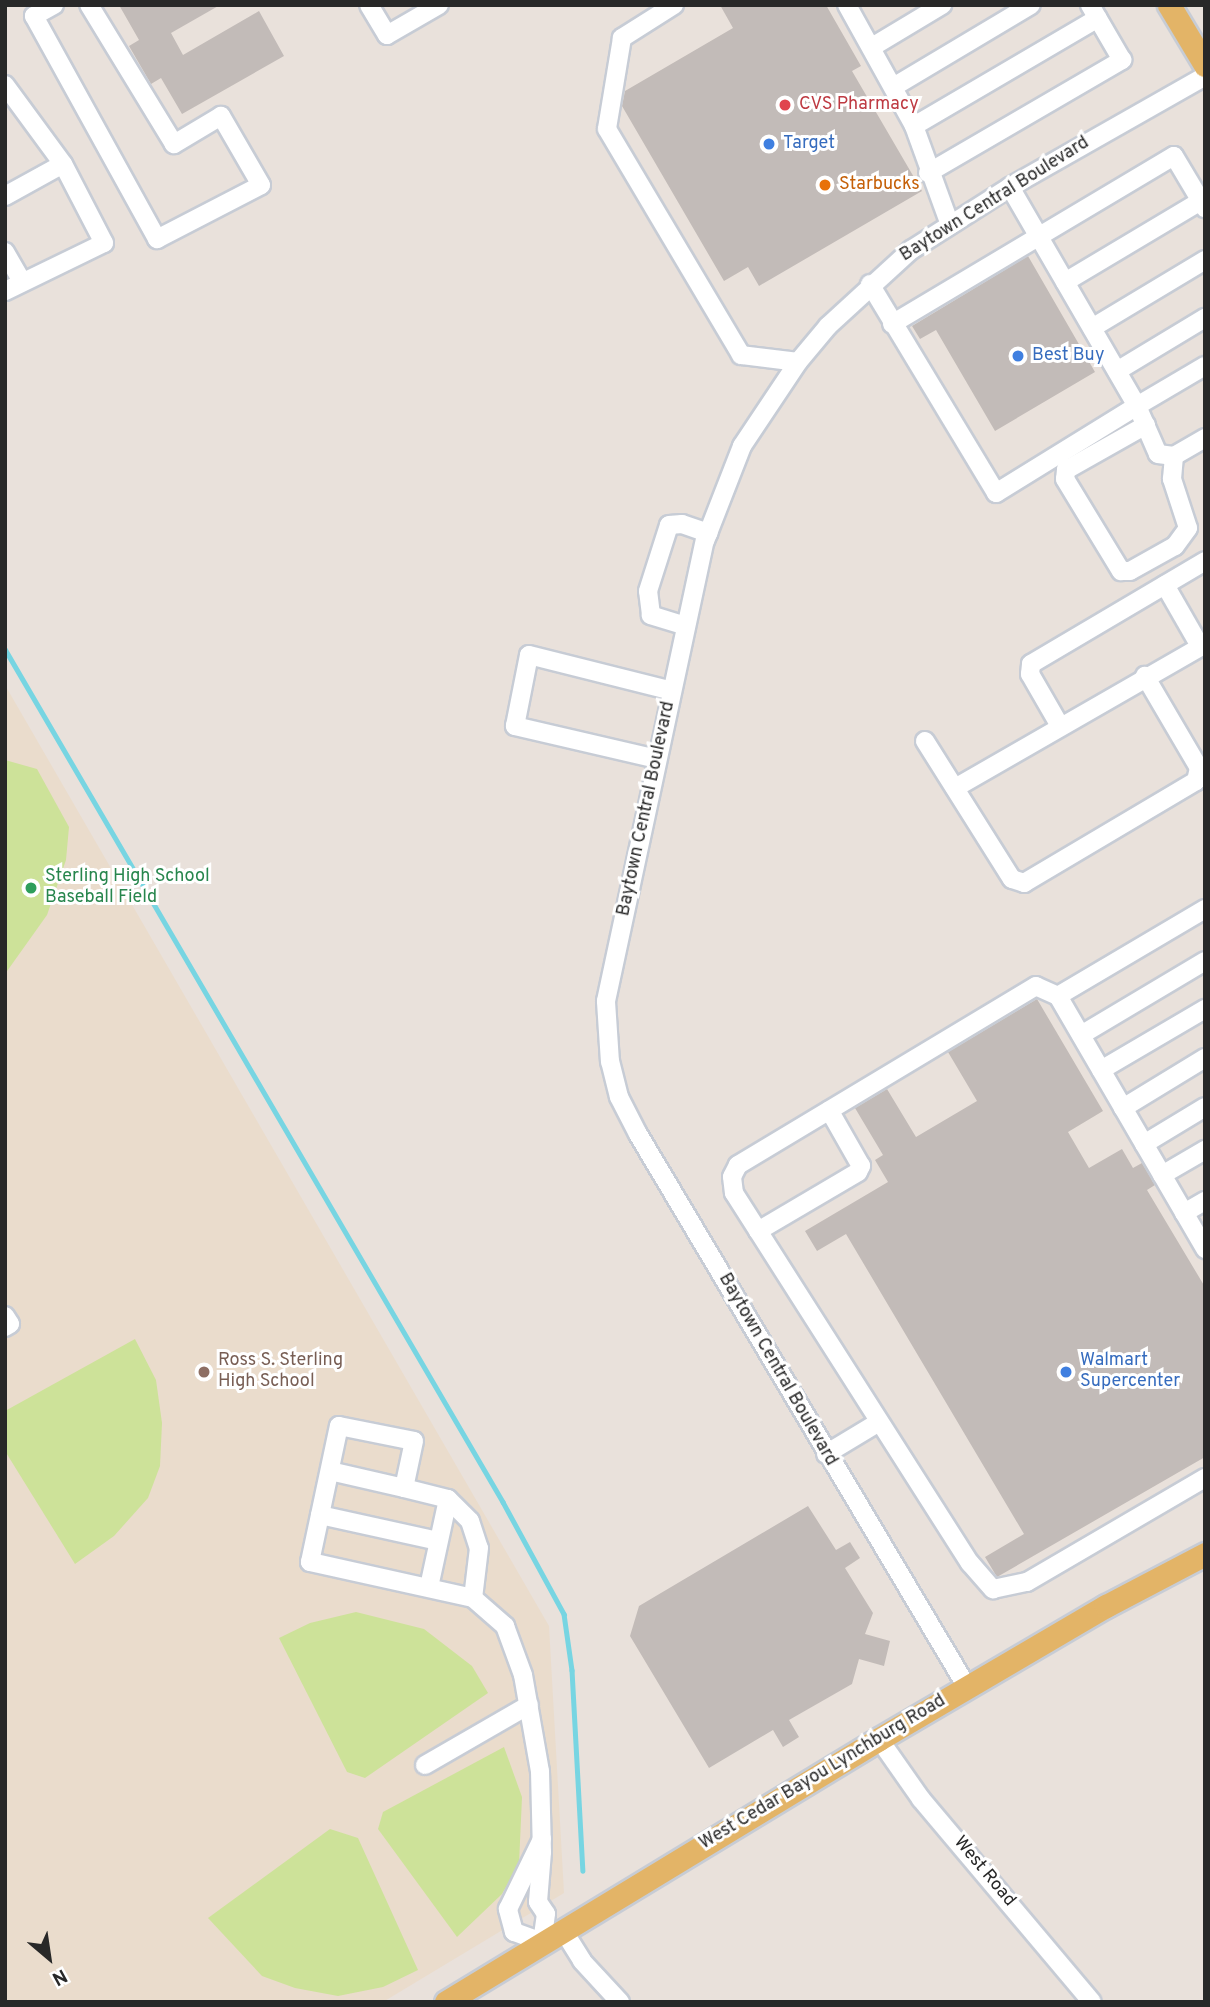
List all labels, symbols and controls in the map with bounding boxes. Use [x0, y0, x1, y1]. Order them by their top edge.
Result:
place label: CVS Pharmacy [799, 94, 919, 116]
marker: CVS Pharmacy [777, 97, 793, 113]
place label: Target [783, 133, 835, 155]
street label: Baytown Central Boulevard [896, 133, 1094, 267]
marker: Target [761, 136, 777, 152]
place label: Starbucks [839, 174, 920, 196]
marker: Starbucks [817, 177, 833, 193]
place label: Best Buy [1032, 345, 1104, 367]
marker: Best Buy [1010, 348, 1026, 364]
street label: Baytown Central Boulevard [614, 700, 680, 918]
place label: Sterling High School Baseball Field [45, 867, 210, 910]
marker: Sterling High School Baseball Field [23, 880, 39, 896]
street label: Baytown Central Boulevard [713, 1270, 841, 1470]
place label: Ross S. Sterling High School [218, 1351, 343, 1394]
place label: Walmart Supercenter [1080, 1351, 1180, 1394]
marker: Ross S. Sterling High School [196, 1364, 212, 1380]
marker: Walmart Supercenter [1058, 1364, 1074, 1380]
street label: West Cedar Bayou Lynchburg Road [696, 1691, 950, 1855]
street label: West Road [948, 1832, 1020, 1912]
north arrow [14, 1923, 84, 1993]
text: N [47, 1963, 71, 1990]

